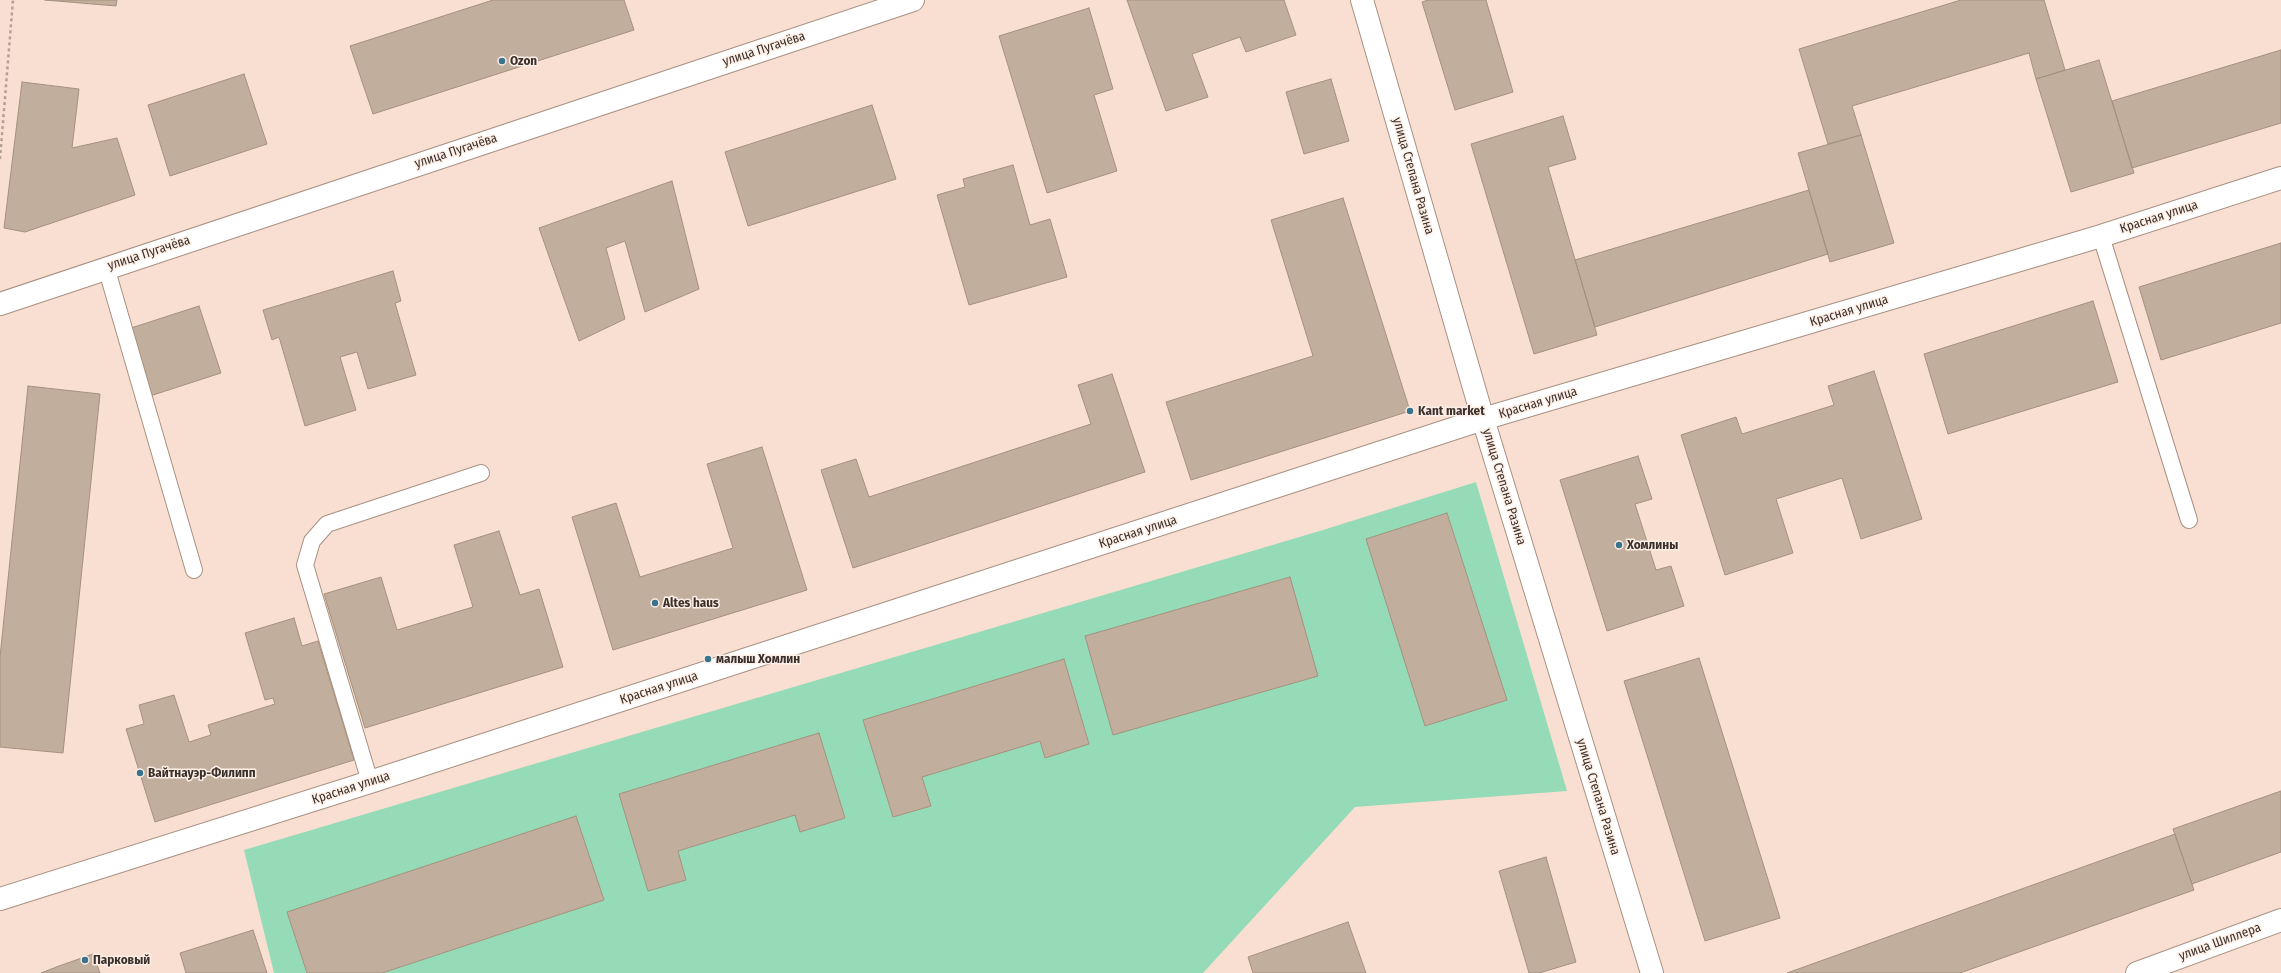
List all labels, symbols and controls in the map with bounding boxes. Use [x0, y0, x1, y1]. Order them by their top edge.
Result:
street label: улица Пугачёва [721, 28, 807, 70]
place label: Ozon [510, 53, 537, 69]
marker: Ozon [497, 56, 507, 66]
street label: улица Степана Разина [1389, 116, 1437, 236]
street label: улица Пугачёва [413, 130, 499, 172]
street label: Красная улица [2118, 197, 2200, 237]
street label: улица Пугачёва [106, 232, 192, 274]
street label: Красная улица [1808, 292, 1890, 330]
street label: Красная улица [1497, 384, 1579, 422]
place label: Kant market [1418, 403, 1485, 419]
marker: Kant market [1405, 406, 1415, 416]
street label: улица Степана Разина [1479, 427, 1529, 547]
street label: Красная улица [1097, 512, 1179, 552]
place label: Хомлины [1627, 537, 1678, 553]
marker: Хомлины [1614, 540, 1624, 550]
place label: Altes haus [663, 595, 719, 611]
marker: Altes haus [650, 598, 660, 608]
place label: малыш Хомлин [716, 651, 800, 667]
marker: малыш Хомлин [703, 654, 713, 664]
street label: Красная улица [618, 668, 700, 708]
street label: улица Степана Разина [1573, 737, 1623, 857]
place label: Вайтнауэр-Филипп [148, 765, 256, 781]
marker: Вайтнауэр-Филипп [135, 768, 145, 778]
street label: Красная улица [310, 768, 392, 808]
street label: улица Шиллера [2177, 920, 2263, 964]
place label: Парковый [93, 952, 150, 968]
marker: Парковый [80, 955, 90, 965]

